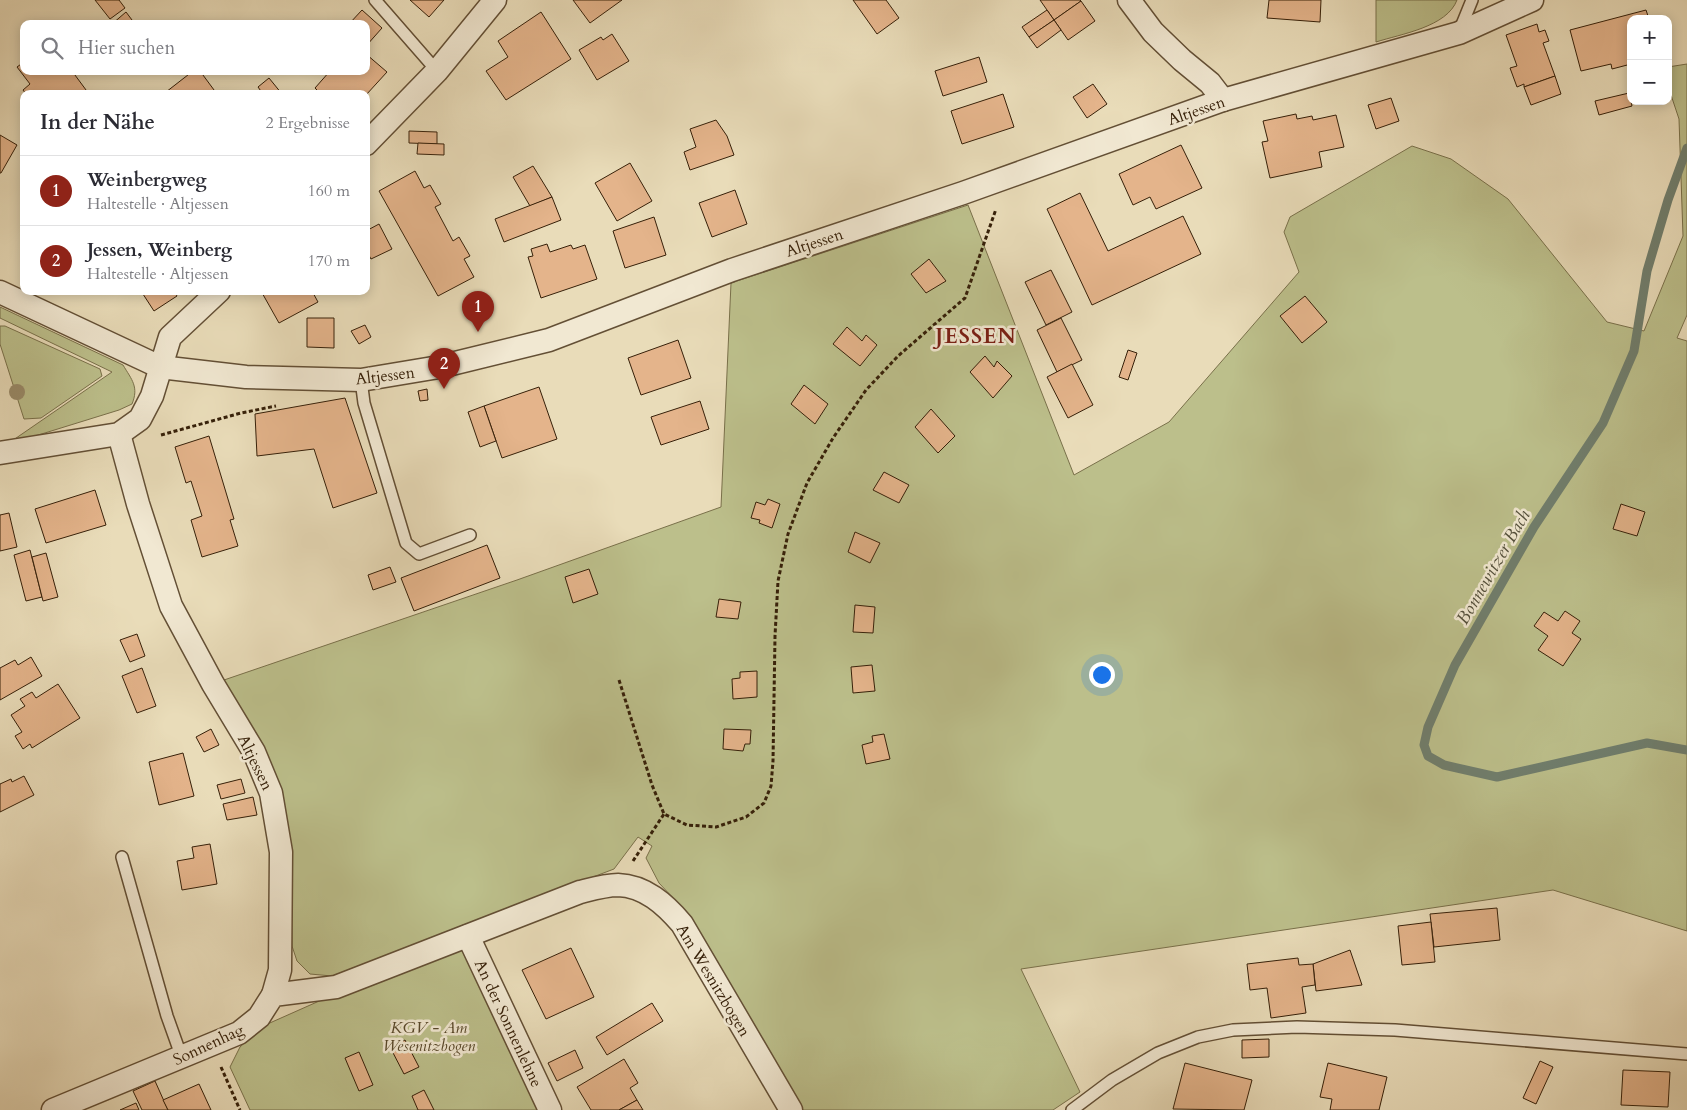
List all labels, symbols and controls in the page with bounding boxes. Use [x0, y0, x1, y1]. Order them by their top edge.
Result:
map controls [1627, 15, 1672, 105]
button: + [1627, 15, 1672, 60]
search box [20, 20, 370, 75]
icon: search [38, 34, 66, 62]
text: Hier suchen [78, 35, 175, 61]
button: − [1627, 60, 1672, 105]
street label: Altjessen [1165, 91, 1228, 131]
text: In der Nähe [40, 108, 155, 137]
text: 2 Ergebnisse [265, 112, 350, 134]
text: Weinbergweg [87, 167, 207, 193]
text: 1 [52, 180, 60, 202]
text: 160 m [308, 180, 350, 202]
text: Haltestelle · Altjessen [87, 193, 229, 215]
street label: Altjessen [783, 223, 846, 263]
text: Jessen, Weinberg [87, 237, 232, 263]
text: 2 [52, 250, 60, 272]
text: 170 m [308, 250, 350, 272]
text: Haltestelle · Altjessen [87, 263, 229, 285]
pin: 1 [462, 291, 494, 332]
district label: JESSEN [932, 322, 1017, 351]
pin: 2 [428, 348, 460, 389]
street label: Altjessen [354, 361, 416, 391]
water label: Bonnewitzer Bach [1450, 505, 1537, 629]
your location [1089, 662, 1115, 688]
street label: Altjessen [232, 731, 278, 794]
street label: Am Wesnitzbogen [671, 920, 755, 1041]
street label: An der Sonnenlehne [469, 956, 547, 1091]
park label: KGV - Am Wesenitzbogen [383, 1017, 476, 1057]
street label: Sonnenhag [169, 1019, 247, 1071]

